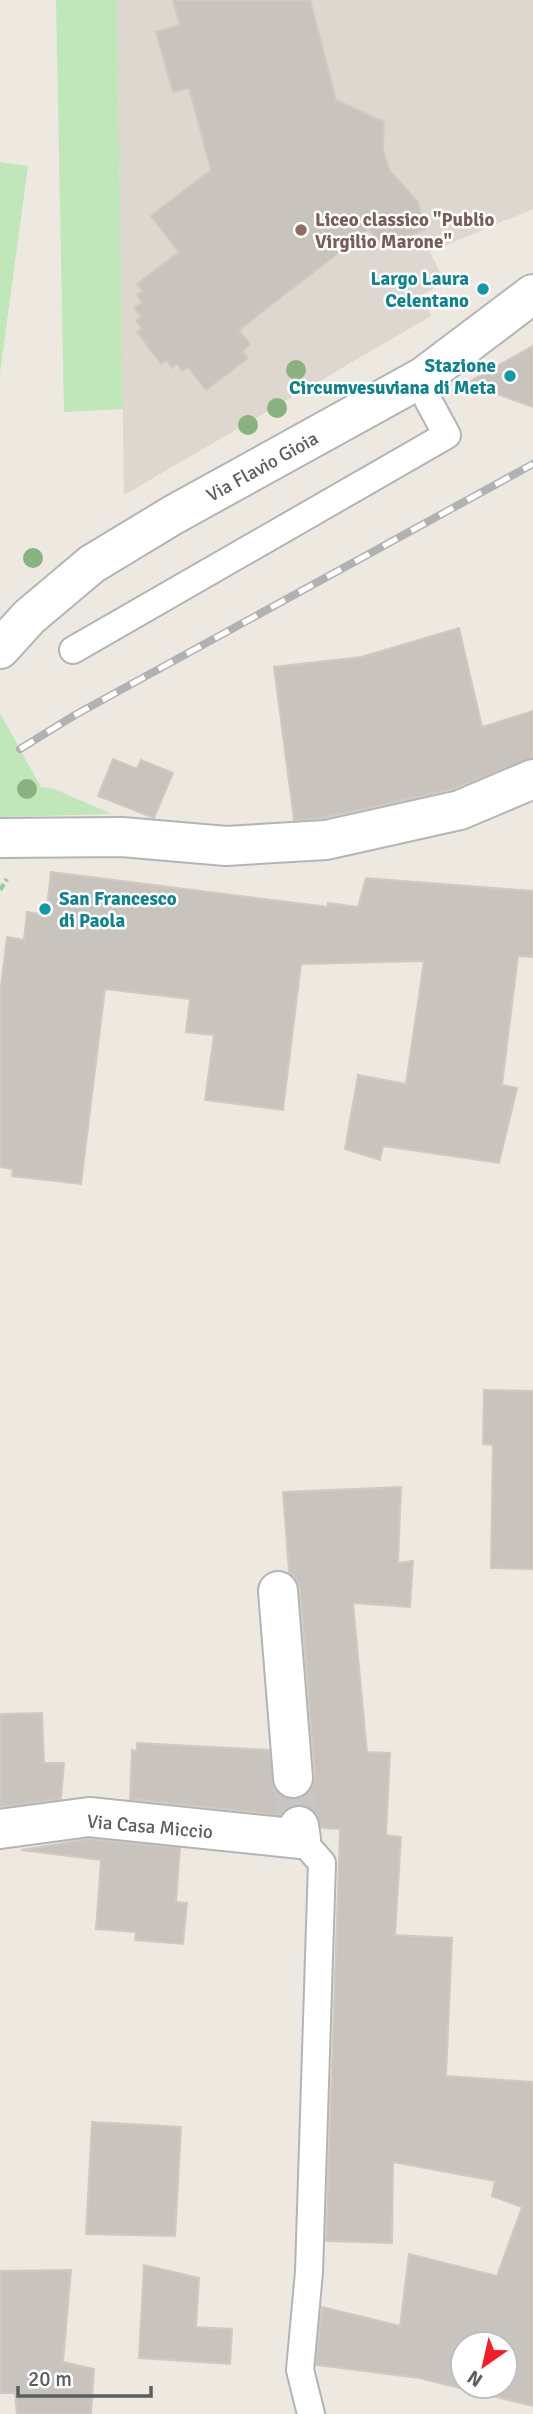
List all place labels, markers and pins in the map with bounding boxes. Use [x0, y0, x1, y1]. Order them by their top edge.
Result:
place label: Liceo classico "Publio Virgilio Marone" [315, 208, 494, 254]
marker: Liceo classico "Publio Virgilio Marone" [293, 222, 309, 238]
place label: Largo Laura Celentano [371, 267, 469, 313]
marker: Largo Laura Celentano [475, 281, 491, 297]
place label: Stazione Circumvesuviana di Meta [289, 354, 496, 400]
marker: Stazione Circumvesuviana di Meta [502, 368, 518, 384]
place label: San Francesco di Paola [59, 887, 177, 933]
marker: San Francesco di Paola [37, 901, 53, 917]

